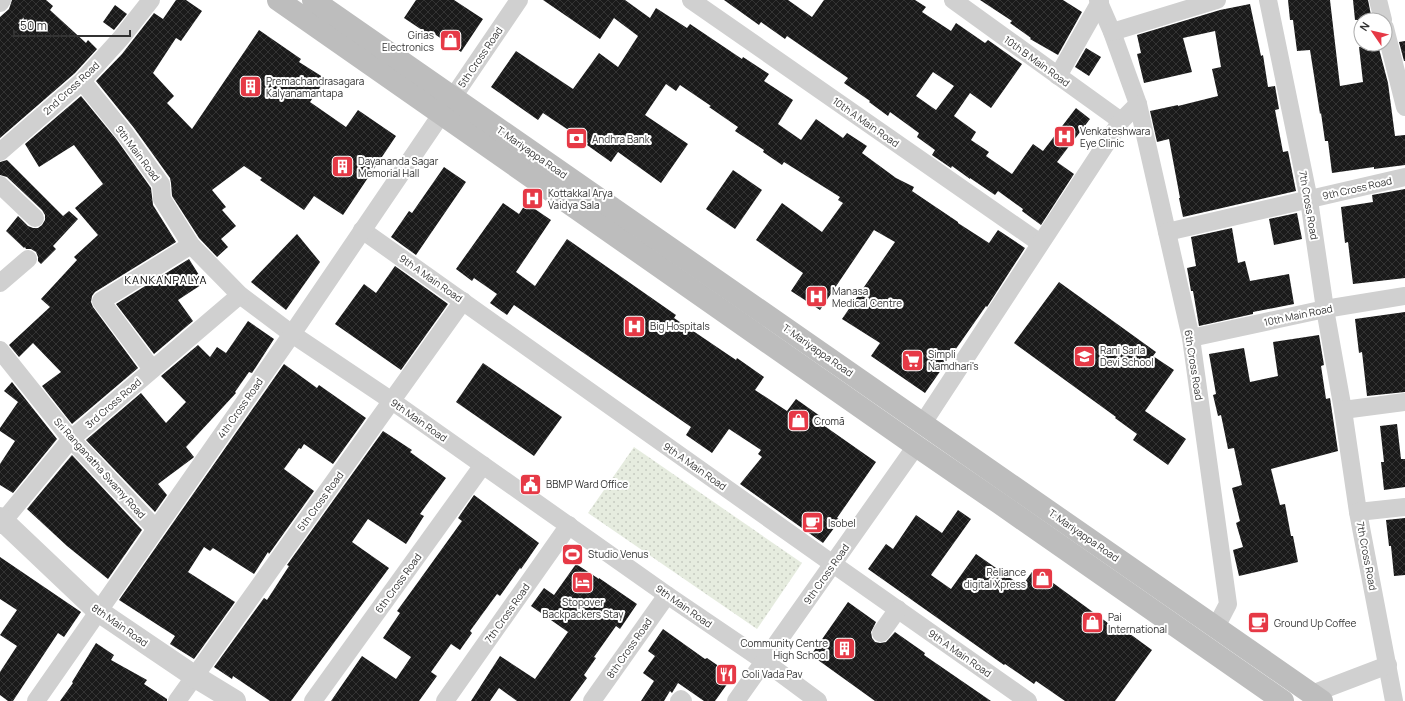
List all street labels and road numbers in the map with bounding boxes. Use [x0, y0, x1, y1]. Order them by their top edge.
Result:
street label: 5th Cross Road [454, 24, 506, 90]
street label: 10th B Main Road [1001, 32, 1073, 90]
street label: 2nd Cross Road [40, 58, 102, 118]
street label: 10th A Main Road [830, 94, 902, 150]
street label: 9th Main Road [113, 122, 164, 184]
street label: T. Mariyappa Road [494, 122, 570, 182]
street label: 7th Cross Road [1296, 169, 1322, 241]
street label: 9th Cross Road [1321, 173, 1393, 203]
street label: 9th A Main Road [397, 251, 466, 305]
street label: 10th Main Road [1262, 301, 1334, 329]
street label: T. Mariyappa Road [780, 320, 856, 380]
street label: 6th Cross Road [1182, 329, 1206, 401]
street label: 3rd Cross Road [82, 375, 144, 431]
street label: 4th Cross Road [214, 375, 266, 441]
street label: 9th Main Road [388, 395, 450, 445]
street label: Sri Ranganatha Swamy Road [51, 415, 149, 521]
street label: 9th A Main Road [661, 439, 730, 493]
street label: 5th Cross Road [294, 468, 346, 534]
street label: T. Mariyappa Road [1046, 505, 1122, 565]
street label: 7th Cross Road [1353, 520, 1381, 592]
street label: 9th Cross Road [800, 541, 852, 607]
street label: 6th Cross Road [372, 550, 425, 616]
street label: 7th Cross Road [481, 580, 533, 646]
street label: 9th Main Road [653, 581, 715, 631]
street label: 8th Main Road [89, 600, 151, 650]
street label: 8th Cross Road [603, 615, 655, 681]
street label: 9th A Main Road [926, 626, 995, 680]

